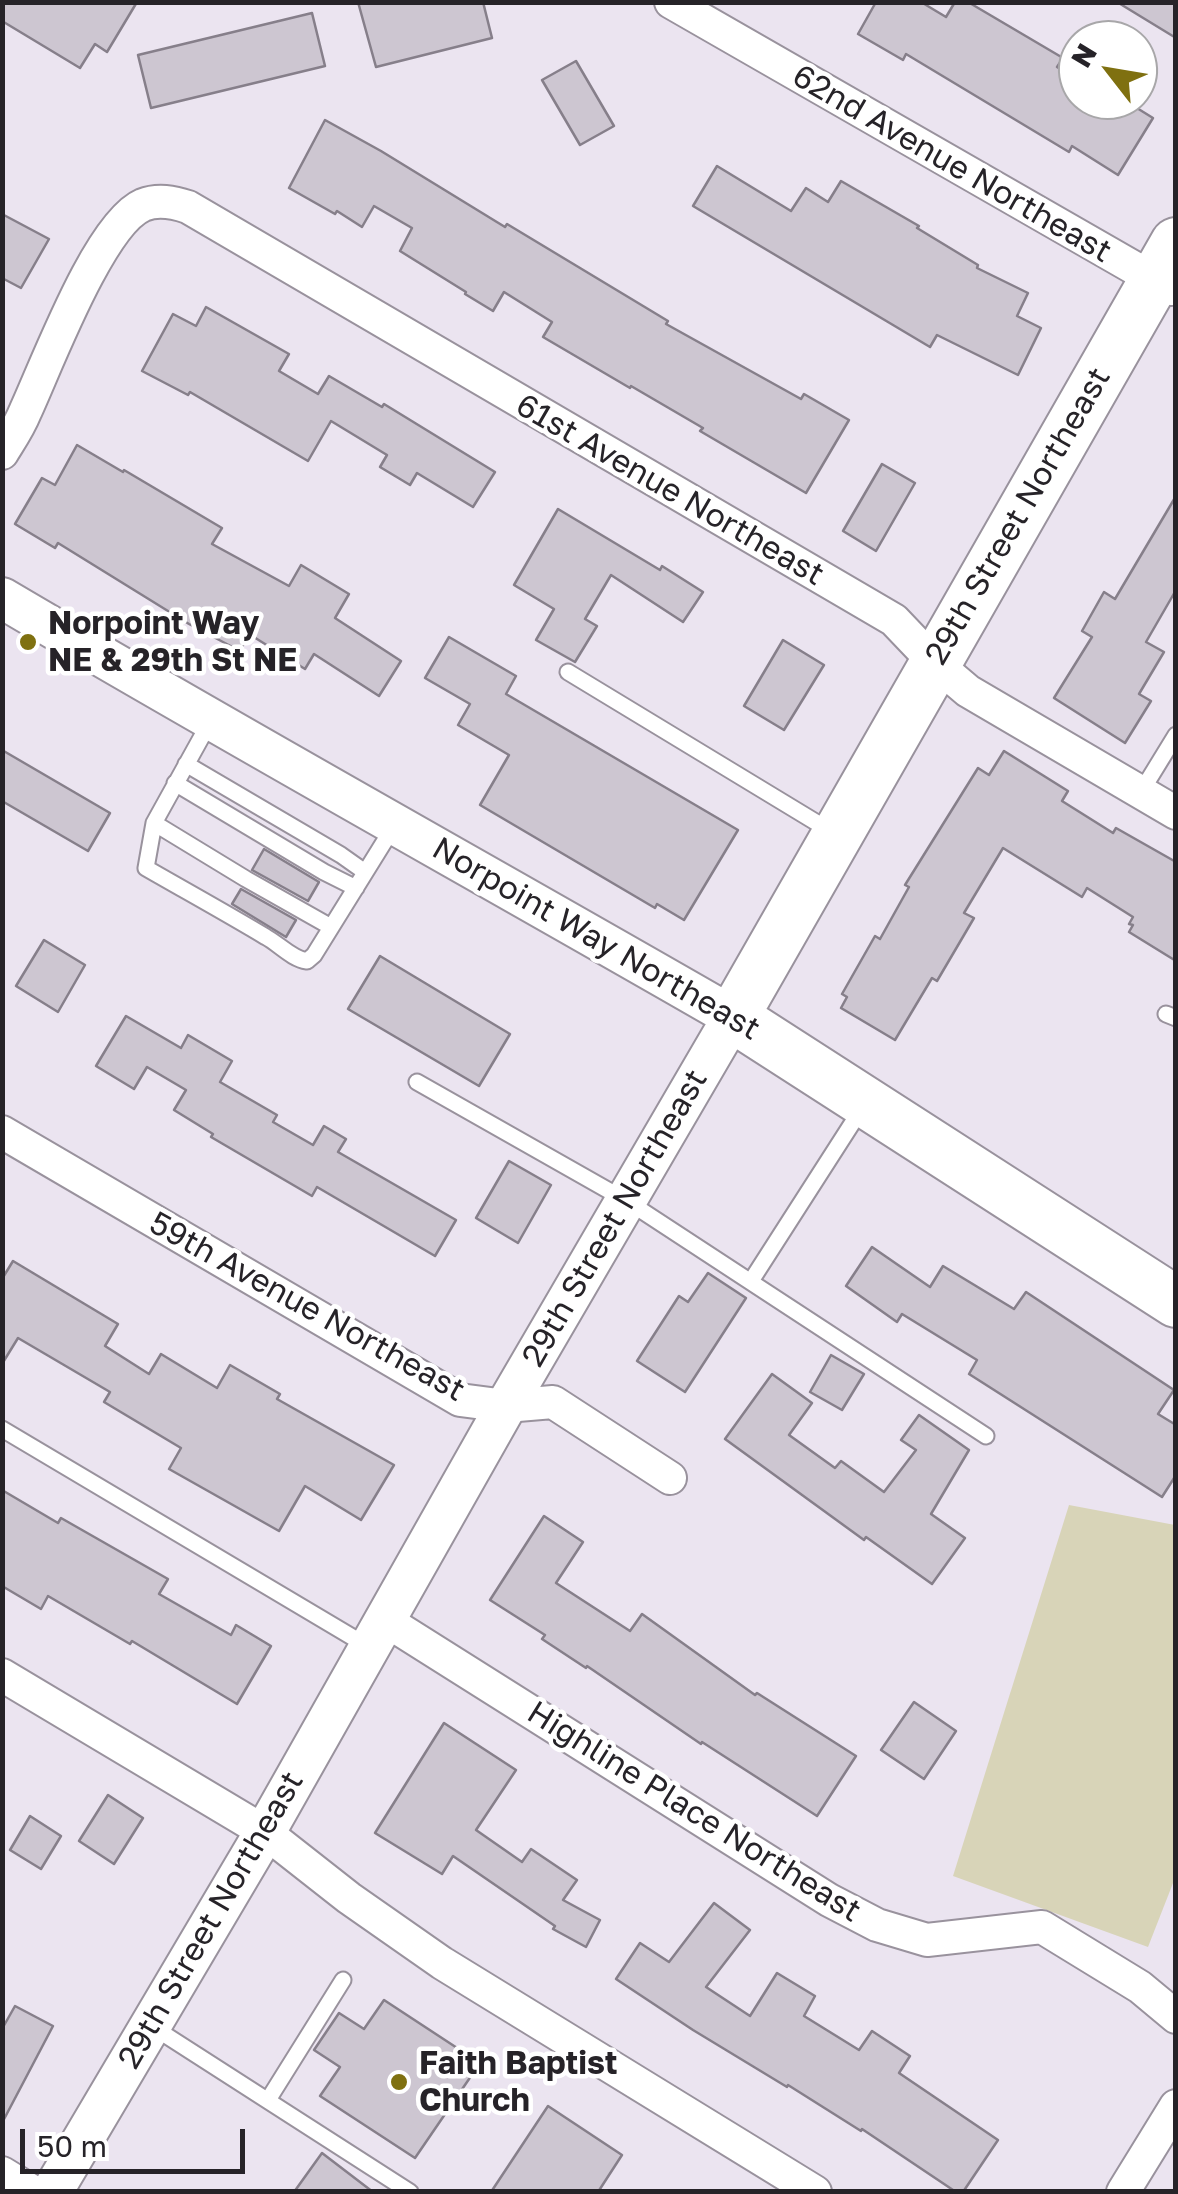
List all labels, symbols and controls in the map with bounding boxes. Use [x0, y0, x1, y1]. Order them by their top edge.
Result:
north arrow [1058, 20, 1158, 120]
street label: 62nd Avenue Northeast [786, 57, 1118, 271]
street label: 29th Street Northeast [917, 361, 1119, 671]
street label: 61st Avenue Northeast [509, 386, 831, 594]
place label: Norpoint Way NE & 29th St NE [48, 605, 297, 680]
marker: Norpoint Way NE & 29th St NE [17, 631, 39, 653]
street label: Norpoint Way Northeast [425, 829, 767, 1049]
street label: 29th Street Northeast [514, 1063, 716, 1373]
street label: 59th Avenue Northeast [142, 1204, 472, 1410]
street label: Highline Place Northeast [520, 1693, 868, 1931]
street label: 29th Street Northeast [110, 1765, 312, 2075]
place label: Faith Baptist Church [419, 2045, 618, 2120]
marker: Faith Baptist Church [388, 2071, 410, 2093]
scale bar [25, 2109, 250, 2171]
text: 50 m [37, 2128, 107, 2164]

